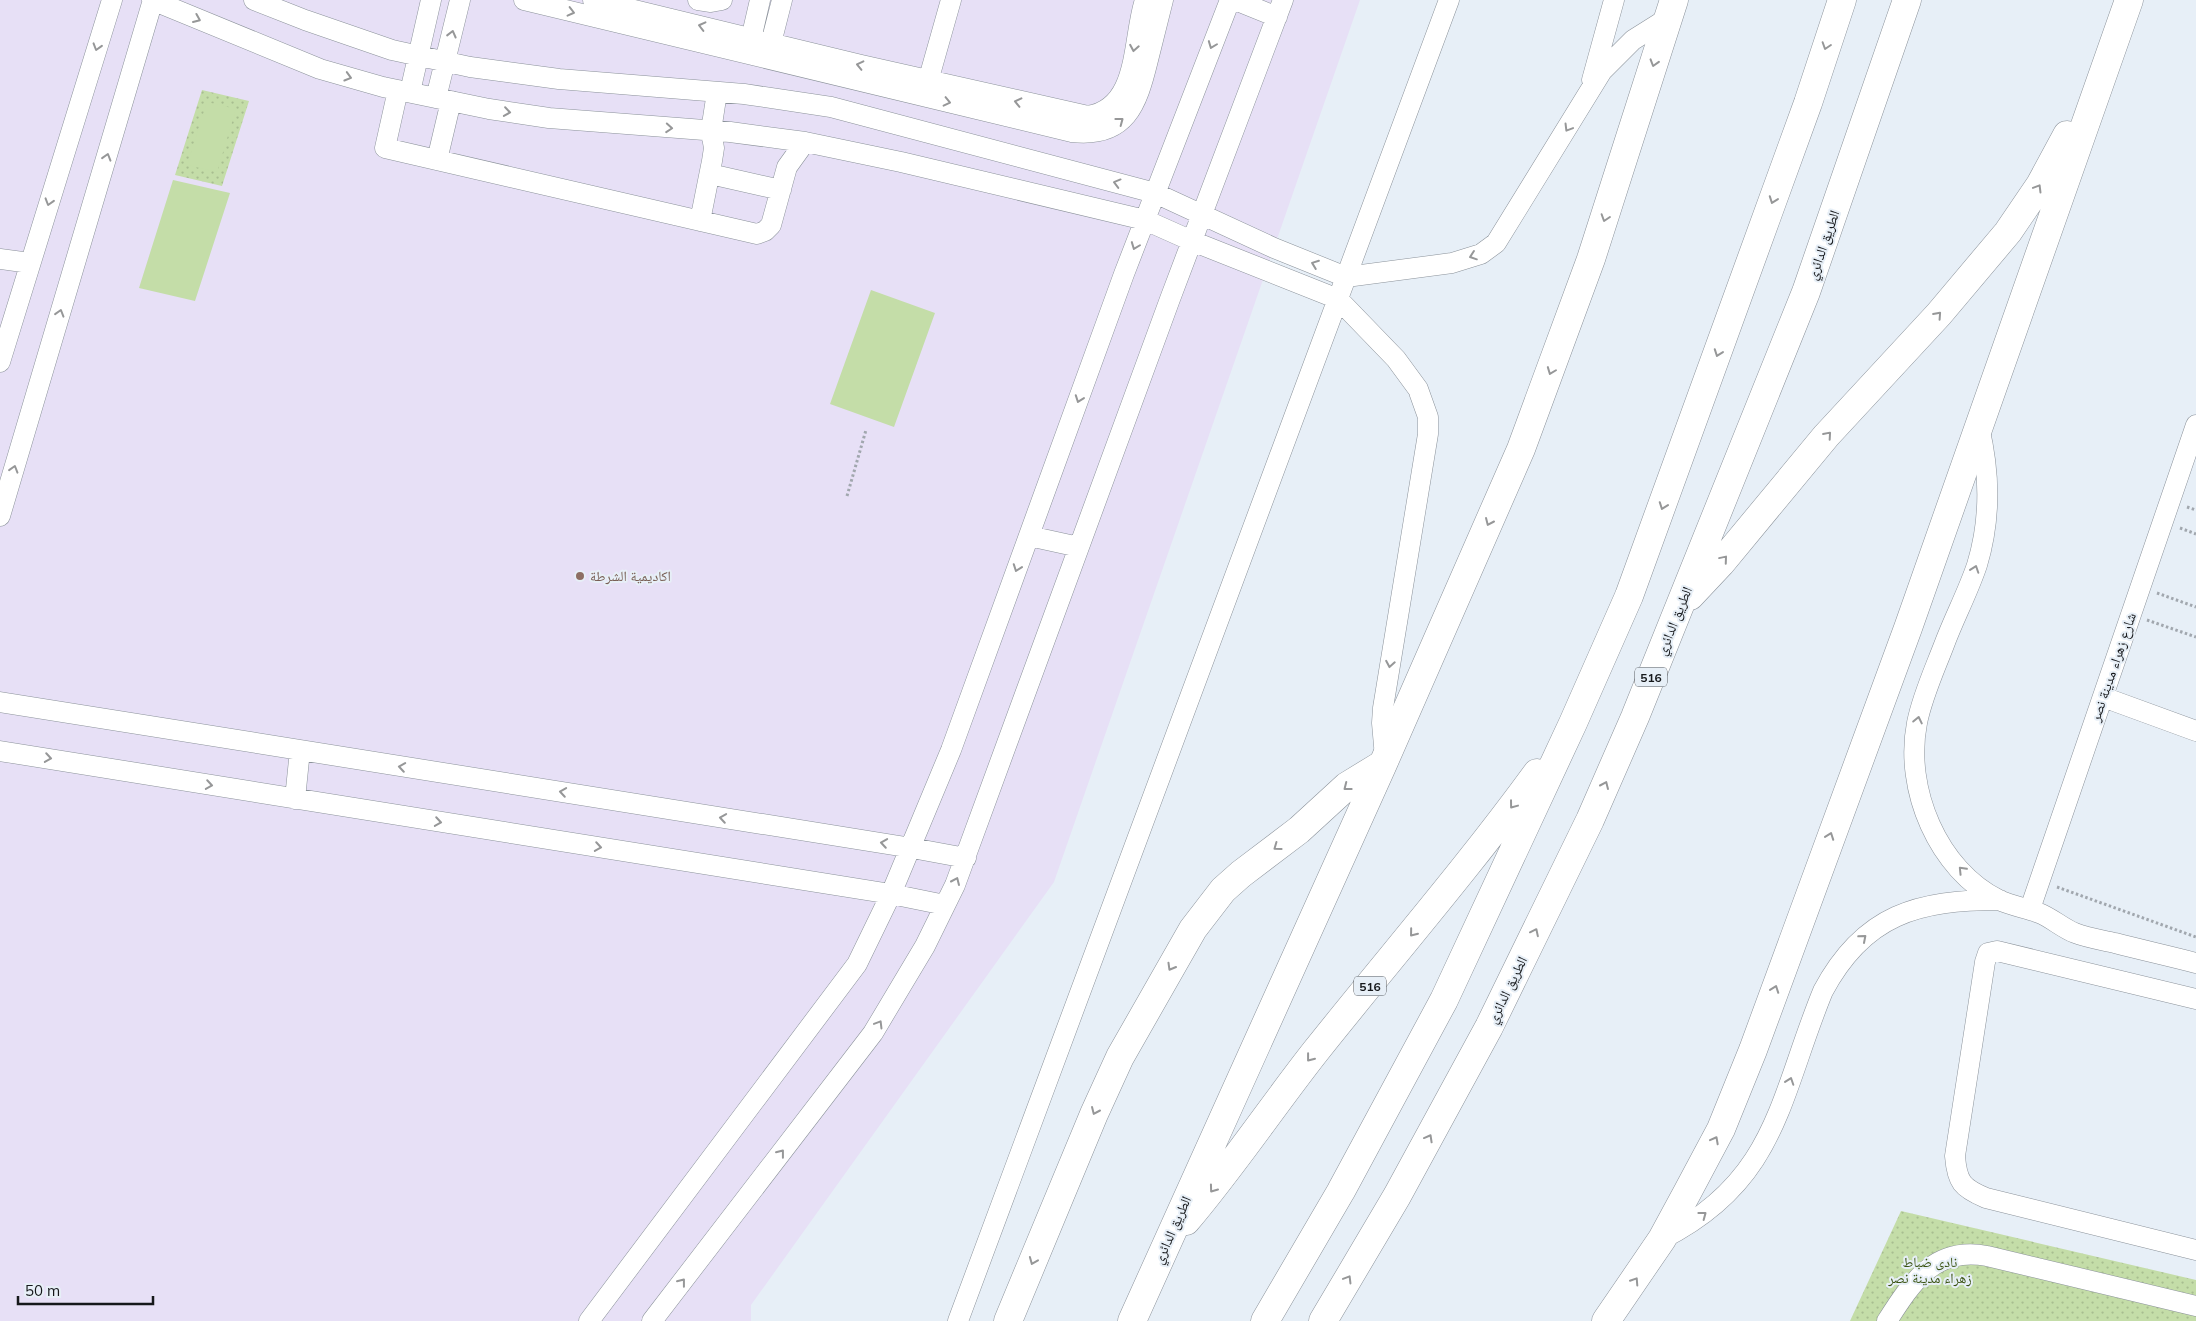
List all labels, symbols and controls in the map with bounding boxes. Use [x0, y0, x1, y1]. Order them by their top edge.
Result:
one-way arrow [567, 6, 575, 16]
one-way arrow [192, 13, 201, 23]
one-way arrow [697, 21, 706, 32]
one-way arrow [446, 29, 457, 38]
one-way arrow [1208, 41, 1218, 49]
one-way arrow [93, 42, 103, 50]
one-way arrow [1822, 42, 1832, 50]
one-way arrow [1130, 43, 1140, 52]
one-way arrow [1650, 59, 1660, 67]
one-way arrow [855, 60, 864, 71]
one-way arrow [344, 71, 352, 81]
one-way arrow [943, 96, 952, 107]
one-way arrow [1013, 97, 1022, 108]
one-way arrow [503, 106, 511, 116]
one-way arrow [1114, 118, 1123, 126]
one-way arrow [665, 122, 673, 133]
one-way arrow [1564, 122, 1574, 131]
one-way arrow [101, 154, 111, 162]
one-way arrow [1114, 178, 1122, 188]
one-way arrow [2032, 184, 2042, 193]
one-way arrow [1769, 195, 1779, 204]
one-way arrow [45, 197, 55, 205]
street label: الطريق الدائري [1803, 208, 1846, 283]
one-way arrow [1600, 213, 1610, 222]
one-way arrow [1131, 241, 1141, 250]
one-way arrow [1470, 250, 1478, 260]
one-way arrow [1311, 260, 1320, 271]
one-way arrow [55, 309, 65, 318]
one-way arrow [1932, 312, 1941, 321]
one-way arrow [1714, 348, 1724, 357]
one-way arrow [1547, 367, 1557, 375]
one-way arrow [1075, 394, 1085, 402]
one-way arrow [1822, 431, 1831, 440]
one-way arrow [8, 465, 18, 473]
one-way arrow [1659, 501, 1669, 509]
one-way arrow [1485, 517, 1496, 526]
one-way arrow [1718, 556, 1727, 565]
one-way arrow [1013, 563, 1023, 571]
one-way arrow [1969, 565, 1979, 573]
place label: اكاديمية الشرطة [590, 567, 671, 585]
marker: اكاديمية الشرطة [574, 570, 586, 582]
street label: الطريق الدائري [1652, 584, 1698, 659]
street label: شارع زهراء مدينة نصر [2086, 610, 2141, 725]
one-way arrow [1386, 659, 1396, 668]
road number: 516 [1635, 668, 1667, 686]
one-way arrow [1912, 716, 1923, 725]
one-way arrow [44, 753, 52, 763]
one-way arrow [398, 762, 407, 772]
one-way arrow [204, 779, 213, 789]
one-way arrow [1343, 781, 1353, 790]
one-way arrow [1599, 781, 1609, 790]
one-way arrow [558, 788, 567, 798]
one-way arrow [1511, 799, 1519, 808]
one-way arrow [719, 813, 728, 823]
one-way arrow [434, 816, 442, 826]
one-way arrow [1824, 833, 1834, 841]
one-way arrow [879, 838, 887, 849]
one-way arrow [1273, 841, 1283, 850]
one-way arrow [594, 842, 603, 852]
one-way arrow [1959, 867, 1968, 876]
one-way arrow [950, 877, 961, 886]
one-way arrow [1411, 927, 1419, 936]
one-way arrow [1529, 928, 1539, 937]
one-way arrow [1857, 936, 1866, 944]
street label: الطريق الدائري [1483, 953, 1533, 1028]
one-way arrow [1167, 962, 1177, 971]
road number: 516 [1354, 976, 1386, 996]
one-way arrow [1769, 986, 1779, 994]
one-way arrow [872, 1020, 882, 1029]
one-way arrow [1307, 1053, 1316, 1062]
one-way arrow [1784, 1077, 1794, 1086]
one-way arrow [1091, 1106, 1102, 1115]
one-way arrow [1423, 1135, 1433, 1144]
one-way arrow [1709, 1137, 1719, 1146]
one-way arrow [775, 1150, 784, 1159]
one-way arrow [1210, 1183, 1219, 1193]
street label: الطريق الدائري [1149, 1193, 1197, 1268]
one-way arrow [1697, 1212, 1706, 1220]
park label: نادى ضباط زهراء مدينة نصر [1887, 1253, 1972, 1287]
one-way arrow [1029, 1256, 1040, 1265]
scale bar [18, 1274, 152, 1306]
one-way arrow [1342, 1276, 1352, 1285]
one-way arrow [1628, 1277, 1638, 1286]
one-way arrow [676, 1279, 684, 1288]
text: 50 m [25, 1281, 60, 1300]

